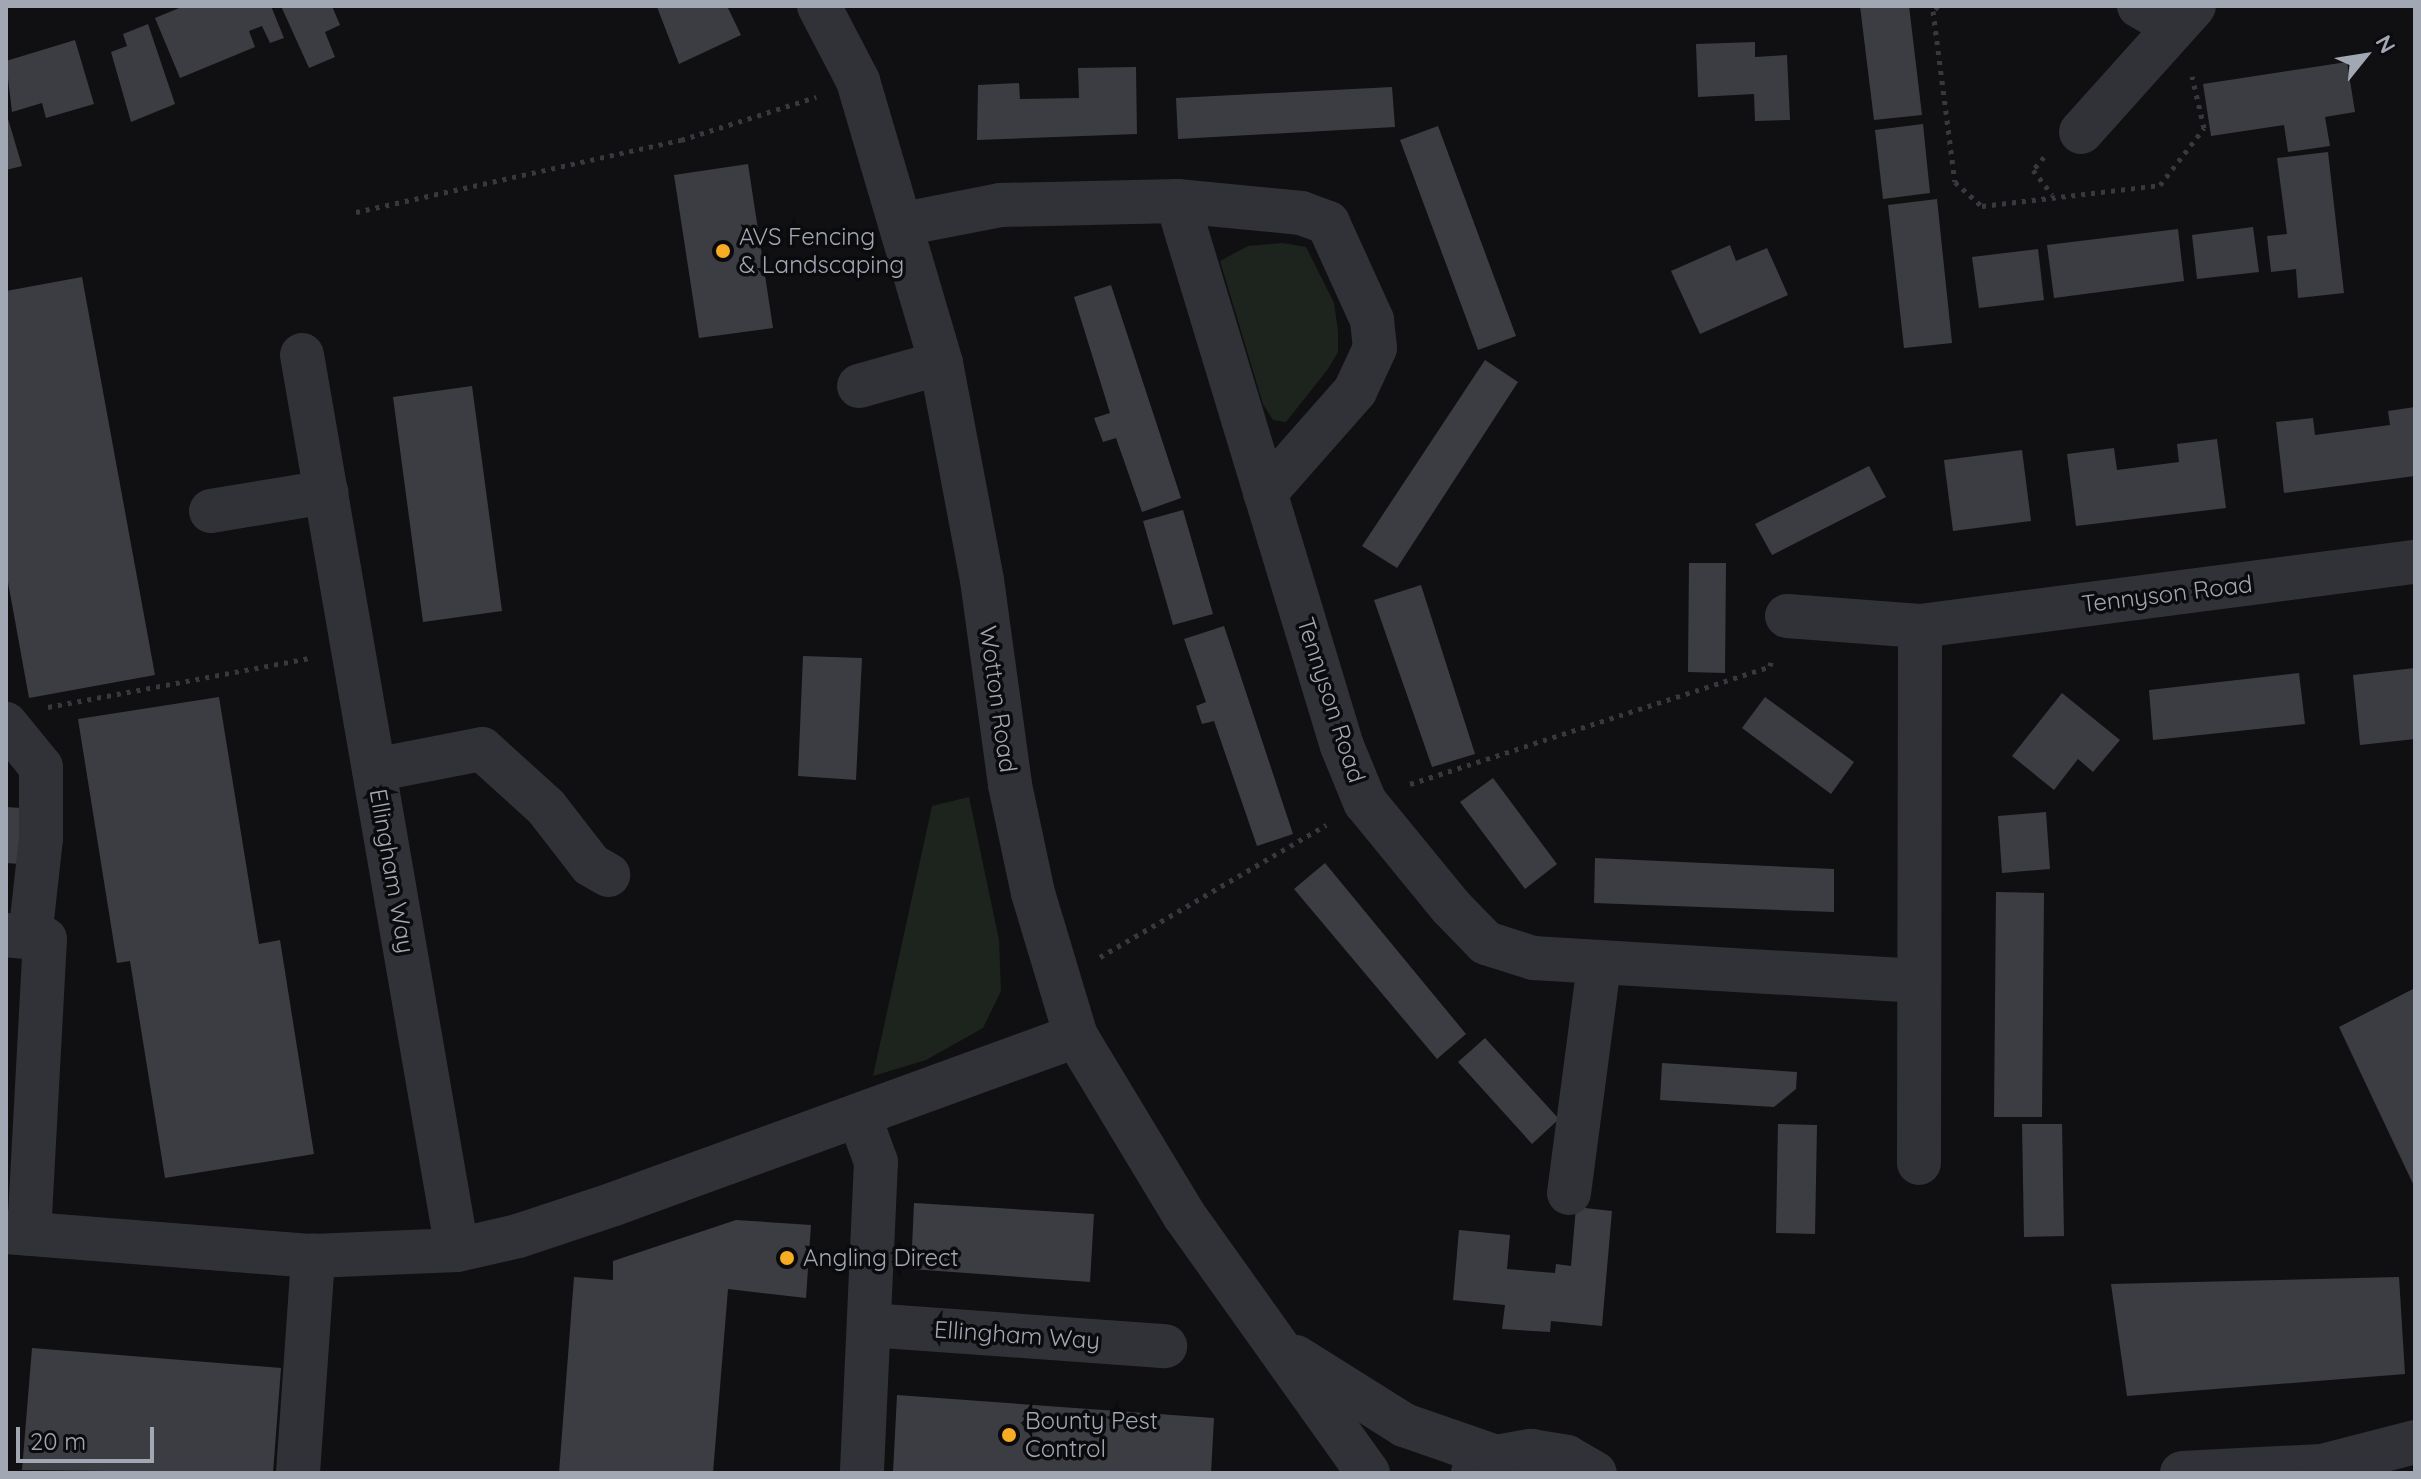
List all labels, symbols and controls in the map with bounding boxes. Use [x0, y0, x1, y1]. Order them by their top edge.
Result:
north arrow [2325, 16, 2405, 96]
text: N [2370, 30, 2402, 58]
place label: AVS Fencing & Landscaping [739, 223, 904, 279]
marker: AVS Fencing & Landscaping [714, 242, 732, 260]
street label: Tennyson Road [2080, 569, 2254, 619]
street label: Tennyson Road [1291, 614, 1371, 786]
street label: Wotton Road [973, 624, 1023, 774]
street label: Ellingham Way [363, 787, 421, 955]
place label: Angling Direct [803, 1244, 959, 1272]
marker: Angling Direct [778, 1249, 796, 1267]
street label: Ellingham Way [933, 1315, 1101, 1355]
place label: Bounty Pest Control [1025, 1407, 1158, 1463]
scale bar [20, 1411, 158, 1461]
text: 20 m [30, 1426, 86, 1456]
marker: Bounty Pest Control [1000, 1426, 1018, 1444]

